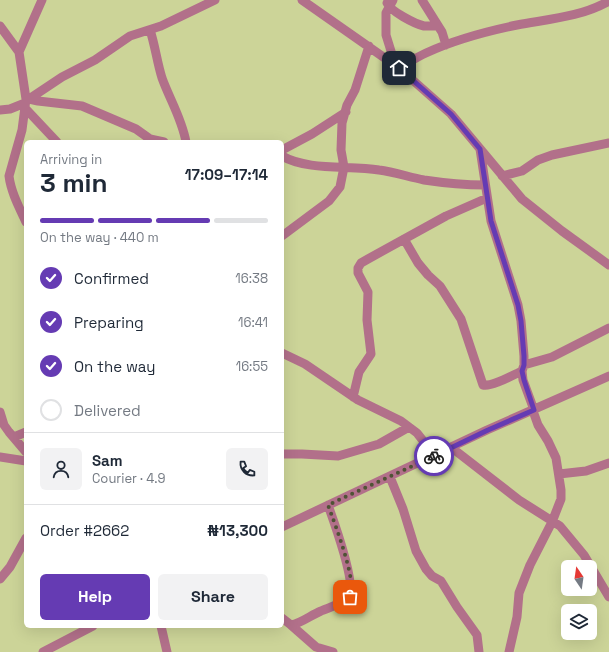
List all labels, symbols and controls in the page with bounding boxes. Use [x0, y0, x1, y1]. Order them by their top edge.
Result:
pin [382, 51, 416, 85]
icon: home [388, 57, 410, 79]
text: Arriving in [40, 151, 102, 168]
text: 17:09–17:14 [185, 165, 268, 184]
text: 3 min [40, 166, 108, 200]
text: On the way · 440 m [40, 229, 159, 246]
icon: check [40, 267, 62, 289]
text: Confirmed [74, 269, 149, 288]
text: 16:38 [235, 270, 268, 287]
icon: check [40, 311, 62, 333]
text: Preparing [74, 313, 144, 332]
text: 16:41 [238, 314, 268, 331]
icon: check [40, 355, 62, 377]
text: On the way [74, 357, 155, 376]
text: 16:55 [236, 358, 268, 375]
text: Delivered [74, 401, 141, 420]
courier [414, 436, 454, 476]
icon: bike [423, 445, 445, 467]
button: person [40, 448, 82, 490]
button: phone [226, 448, 268, 490]
text: Sam [92, 451, 123, 470]
text: Courier · 4.9 [92, 470, 166, 487]
text: Order #2662 [40, 521, 129, 540]
text: ₦13,300 [207, 521, 268, 540]
north arrow [561, 560, 597, 596]
map controls [561, 560, 597, 640]
button: Help [40, 574, 150, 620]
button: Share [158, 574, 268, 620]
pin [333, 580, 367, 614]
icon: bag [339, 586, 361, 608]
button: layers [561, 604, 597, 640]

